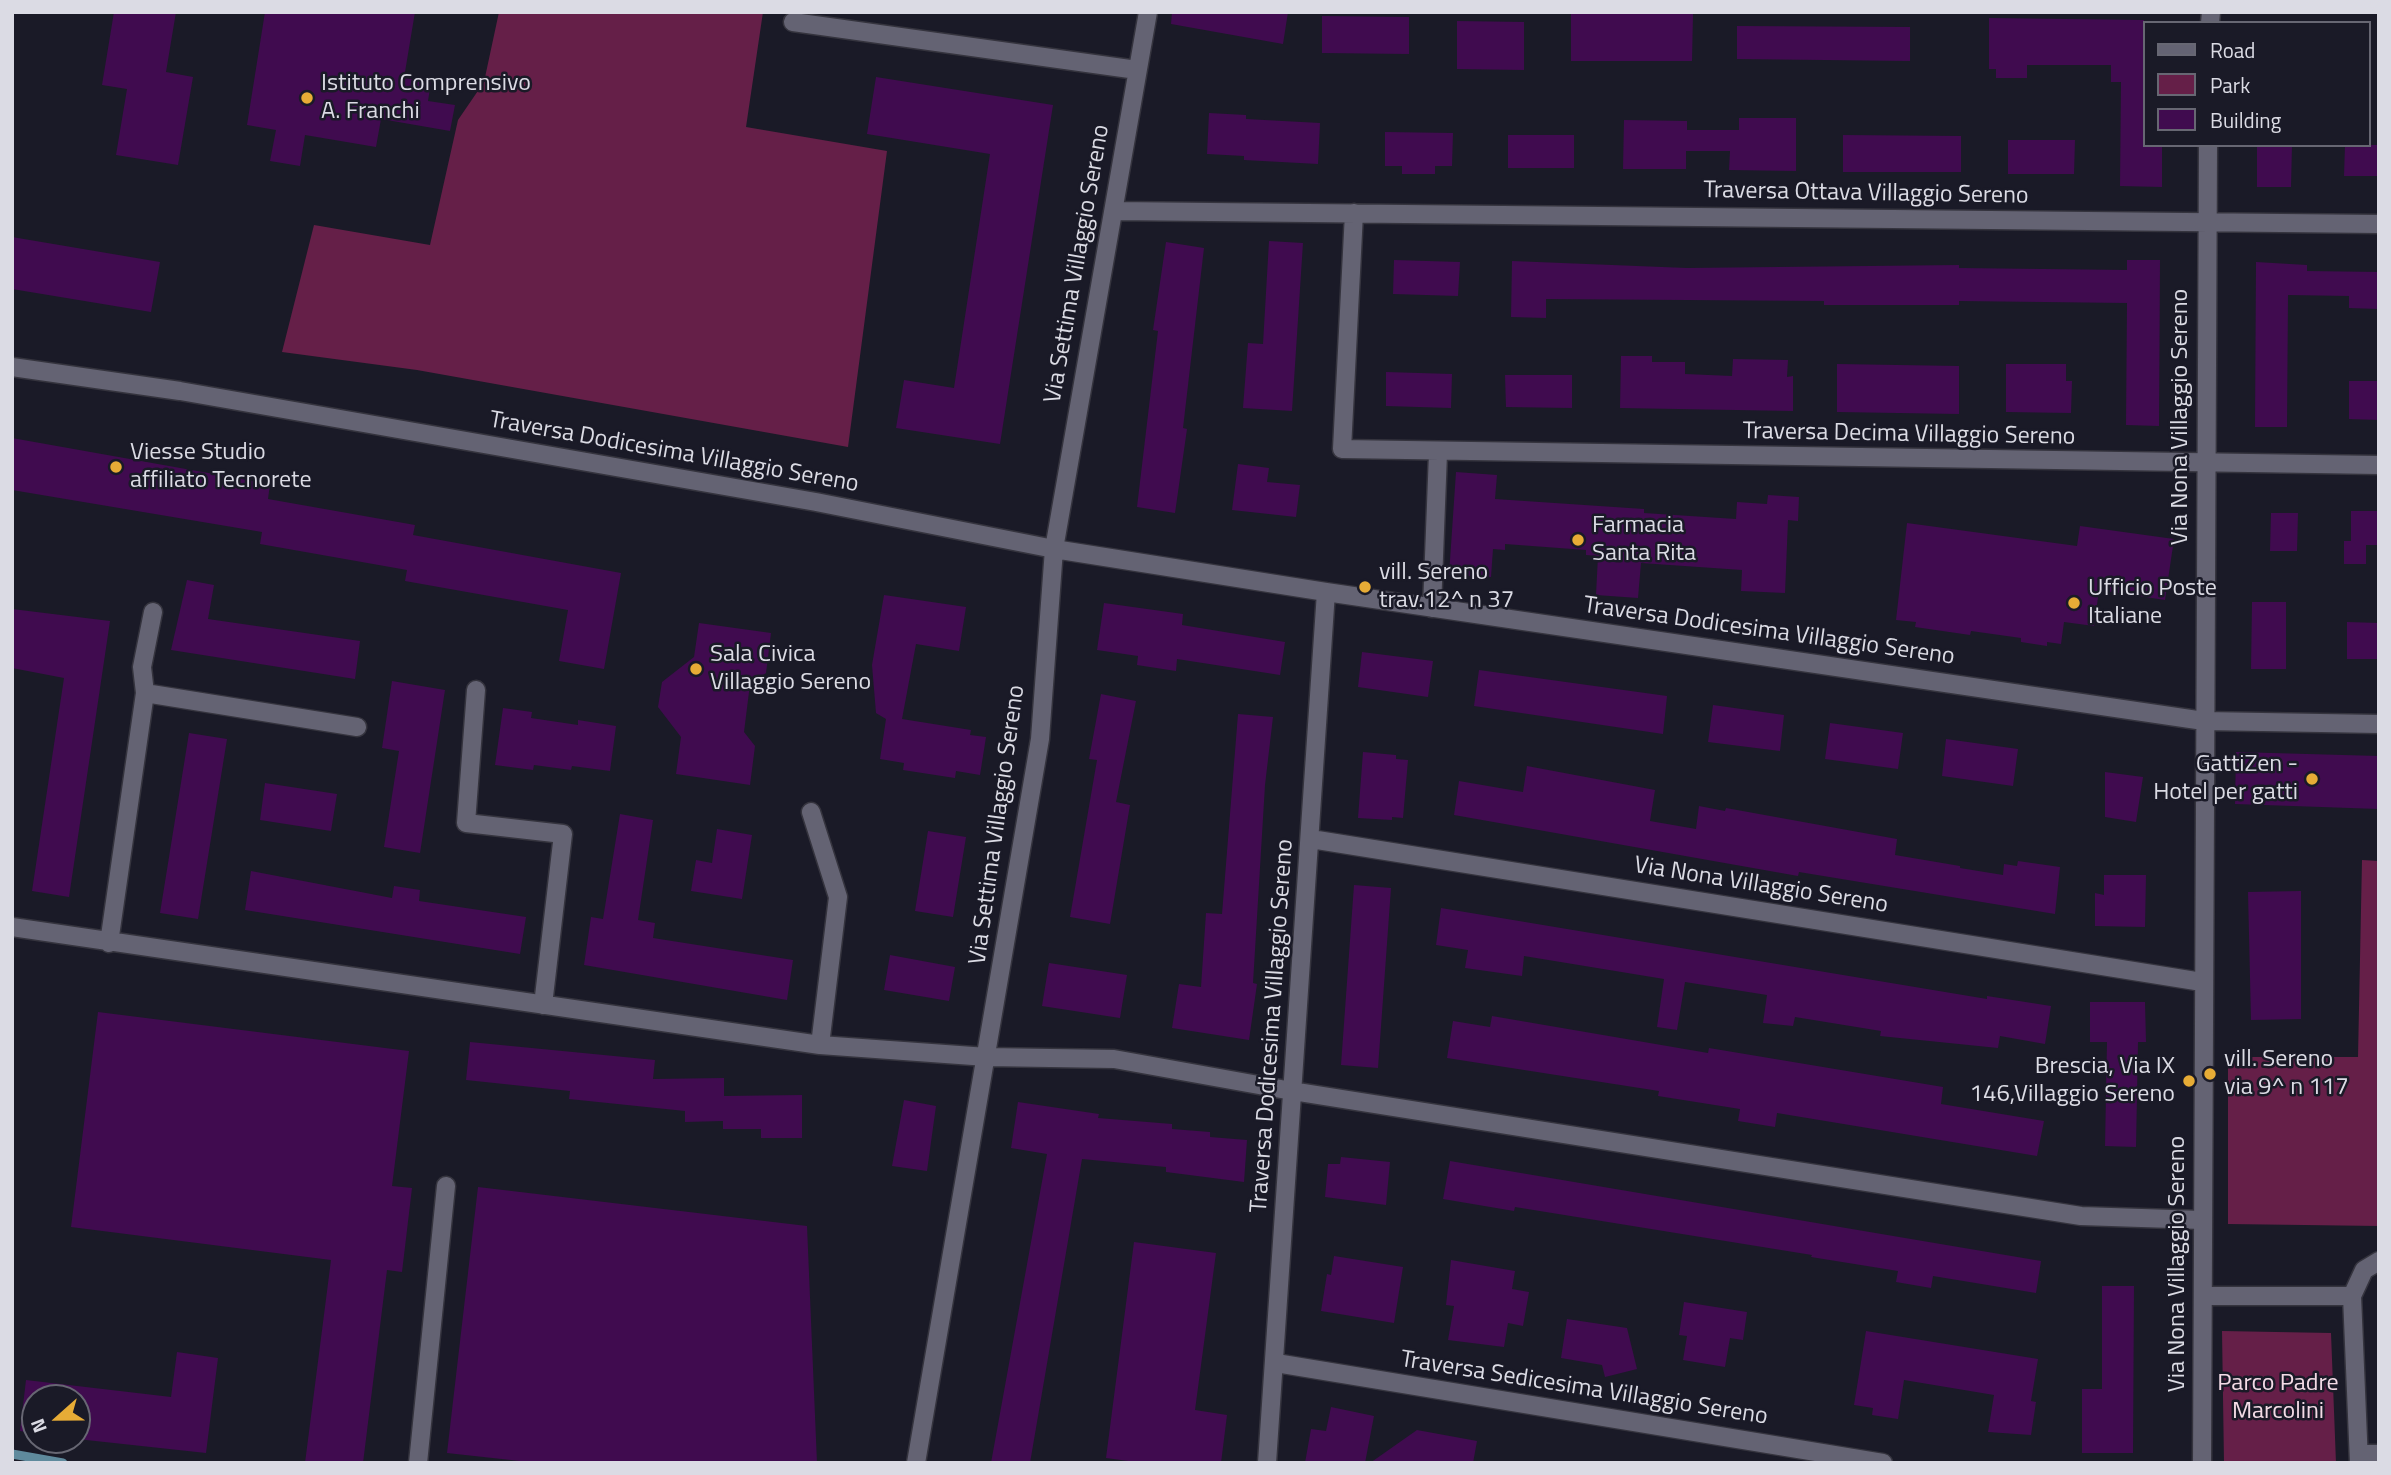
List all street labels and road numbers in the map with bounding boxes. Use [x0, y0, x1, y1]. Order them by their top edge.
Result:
street label: Via Settima Villaggio Sereno [1039, 123, 1117, 405]
street label: Traversa Ottava Villaggio Sereno [1703, 177, 2029, 211]
street label: Via Nona Villaggio Sereno [2167, 289, 2195, 545]
street label: Traversa Dodicesima Villaggio Sereno [487, 406, 861, 500]
street label: Traversa Decima Villaggio Sereno [1742, 418, 2076, 452]
street label: Traversa Dodicesima Villaggio Sereno [1582, 592, 1956, 672]
street label: Via Settima Villaggio Sereno [964, 683, 1032, 967]
street label: Traversa Dodicesima Villaggio Sereno [1246, 838, 1300, 1214]
street label: Via Nona Villaggio Sereno [1632, 852, 1890, 920]
street label: Via Nona Villaggio Sereno [2164, 1136, 2192, 1392]
street label: Traversa Sedicesima Villaggio Sereno [1398, 1346, 1770, 1432]

